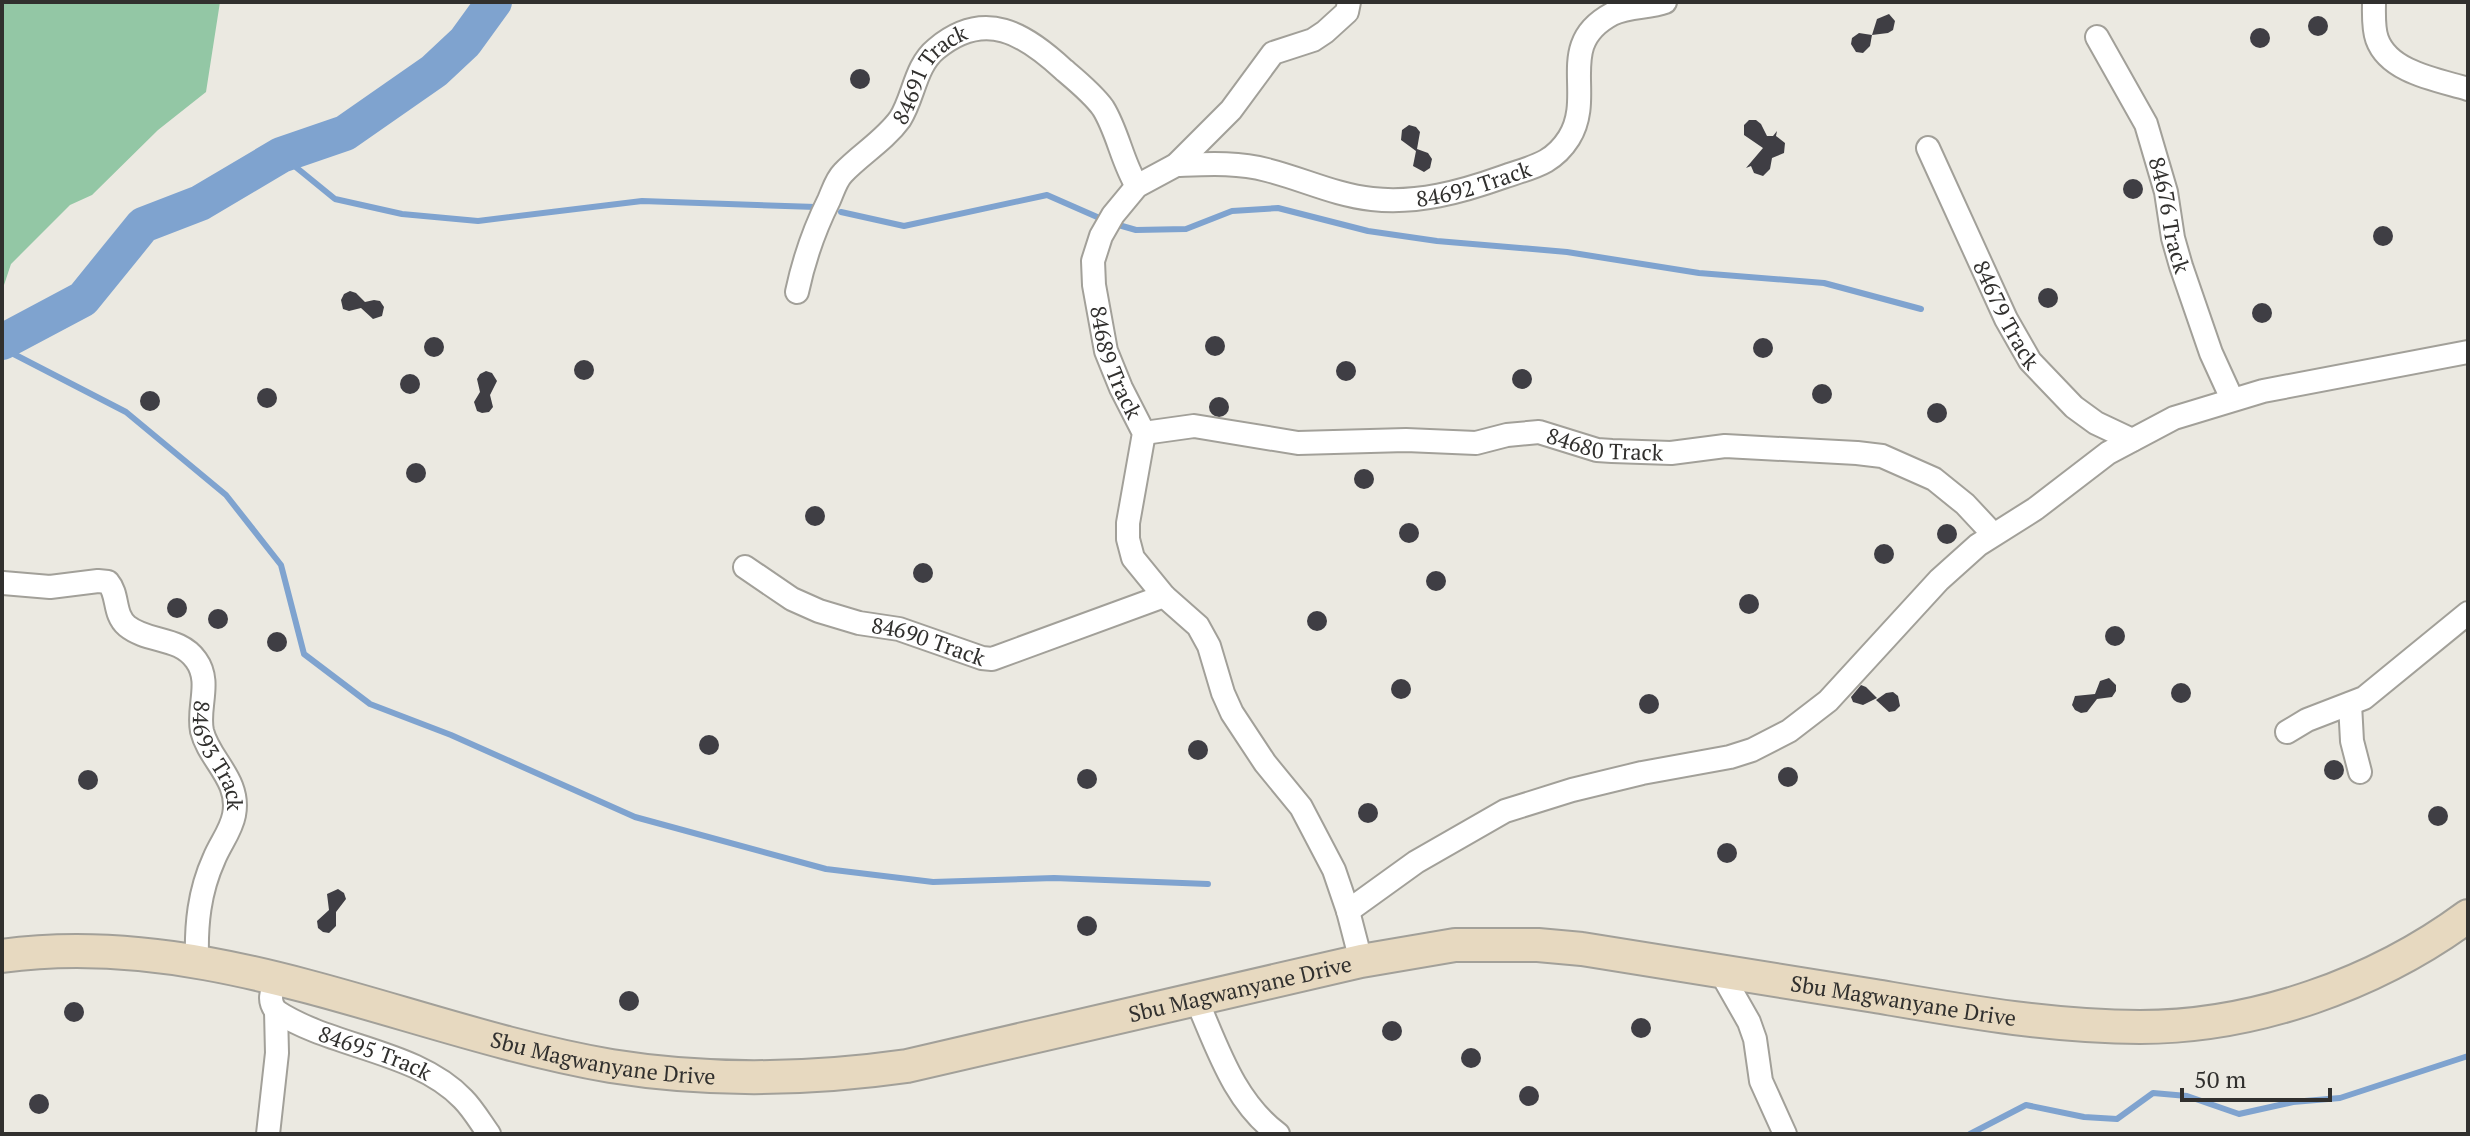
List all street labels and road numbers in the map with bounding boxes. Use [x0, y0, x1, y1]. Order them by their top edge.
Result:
street label: 84691 Track [885, 17, 972, 130]
street label: 84676 Track [2142, 153, 2198, 278]
street label: 84692 Track [1414, 154, 1535, 213]
street label: 84679 Track [1967, 255, 2046, 376]
street label: 84689 Track [1084, 303, 1150, 424]
street label: 84680 Track [1543, 420, 1664, 467]
street label: 84690 Track [870, 610, 990, 672]
street label: 84693 Track [187, 699, 250, 812]
street label: Sbu Magwanyane Drive [1126, 949, 1354, 1028]
street label: Sbu Magwanyane Drive [1789, 968, 2018, 1032]
street label: 84695 Track [315, 1018, 438, 1087]
street label: Sbu Magwanyane Drive [487, 1024, 716, 1090]

